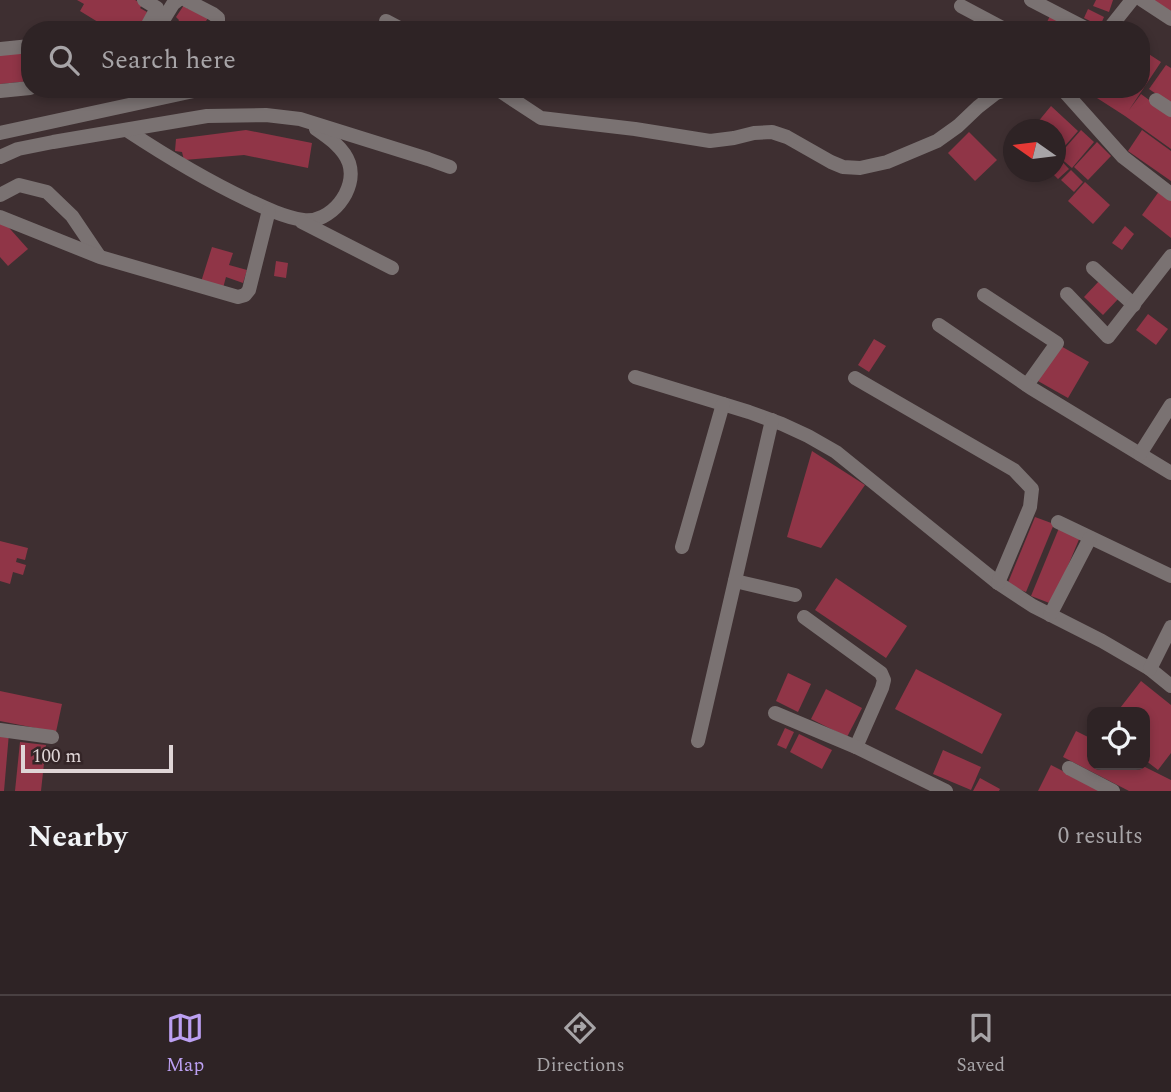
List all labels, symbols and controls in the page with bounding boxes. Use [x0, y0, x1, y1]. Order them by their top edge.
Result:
search box [21, 21, 1150, 98]
text: Search here [101, 40, 236, 80]
icon: search [45, 41, 83, 79]
north arrow [1003, 119, 1066, 182]
map controls [1087, 707, 1150, 770]
button: locate [1087, 707, 1150, 770]
scale bar [21, 742, 173, 774]
text: 100 m [32, 742, 82, 771]
text: Nearby [28, 814, 127, 860]
text: 0 results [1058, 819, 1143, 854]
tab: Map [166, 1009, 204, 1080]
tab: Directions [536, 1009, 625, 1080]
tab: Saved [956, 1009, 1005, 1080]

